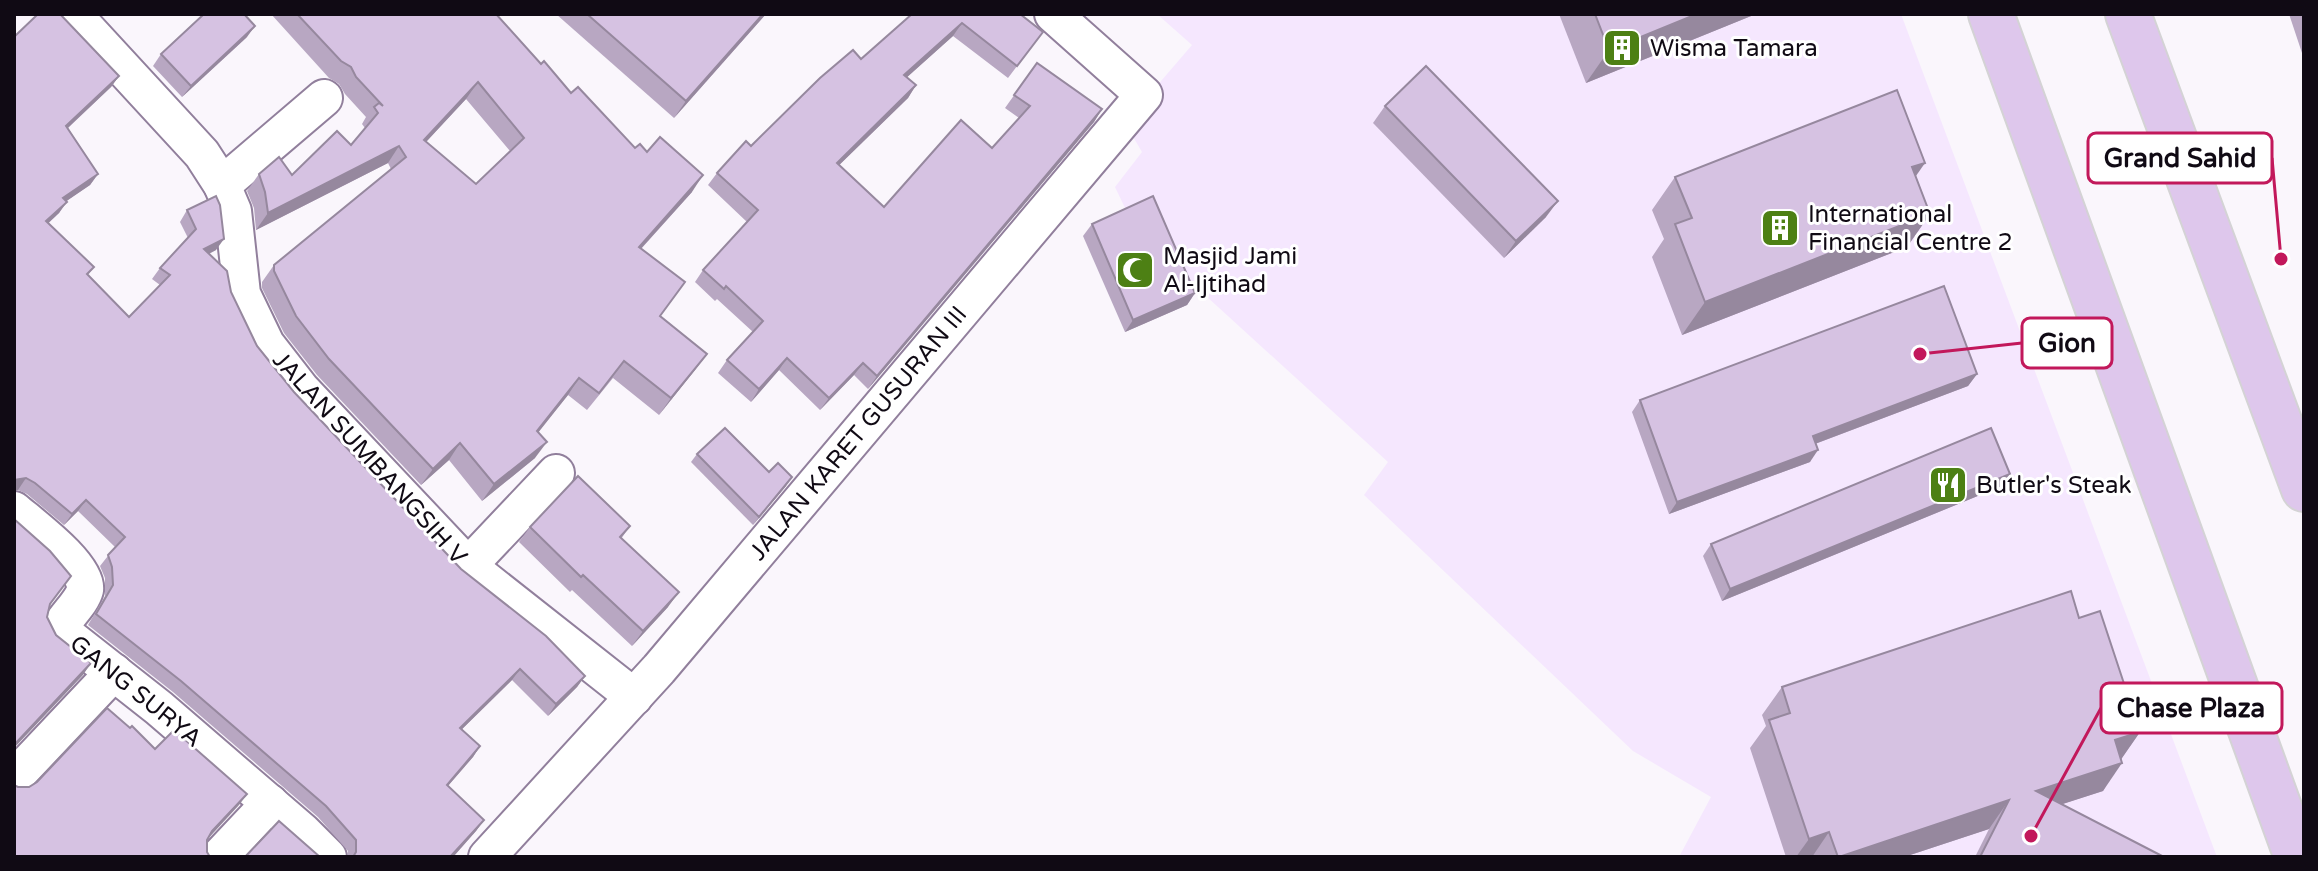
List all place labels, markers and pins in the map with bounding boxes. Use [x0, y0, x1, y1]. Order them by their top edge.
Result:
building icon: Wisma Tamara [1601, 27, 1643, 69]
place label: Wisma Tamara [1650, 34, 1818, 63]
callout: Grand Sahid [2088, 133, 2272, 183]
place label: International Financial Centre 2 [1808, 200, 2013, 257]
building icon: International Financial Centre 2 [1759, 207, 1801, 249]
place label: Masjid Jami Al-Ijtihad [1163, 242, 1297, 299]
mosque icon: Masjid Jami Al-Ijtihad [1114, 249, 1156, 291]
callout: Gion [2022, 318, 2112, 368]
restaurant icon: Butler's Steak [1927, 464, 1969, 506]
place label: Butler's Steak [1976, 471, 2132, 500]
callout: Chase Plaza [2101, 683, 2282, 733]

